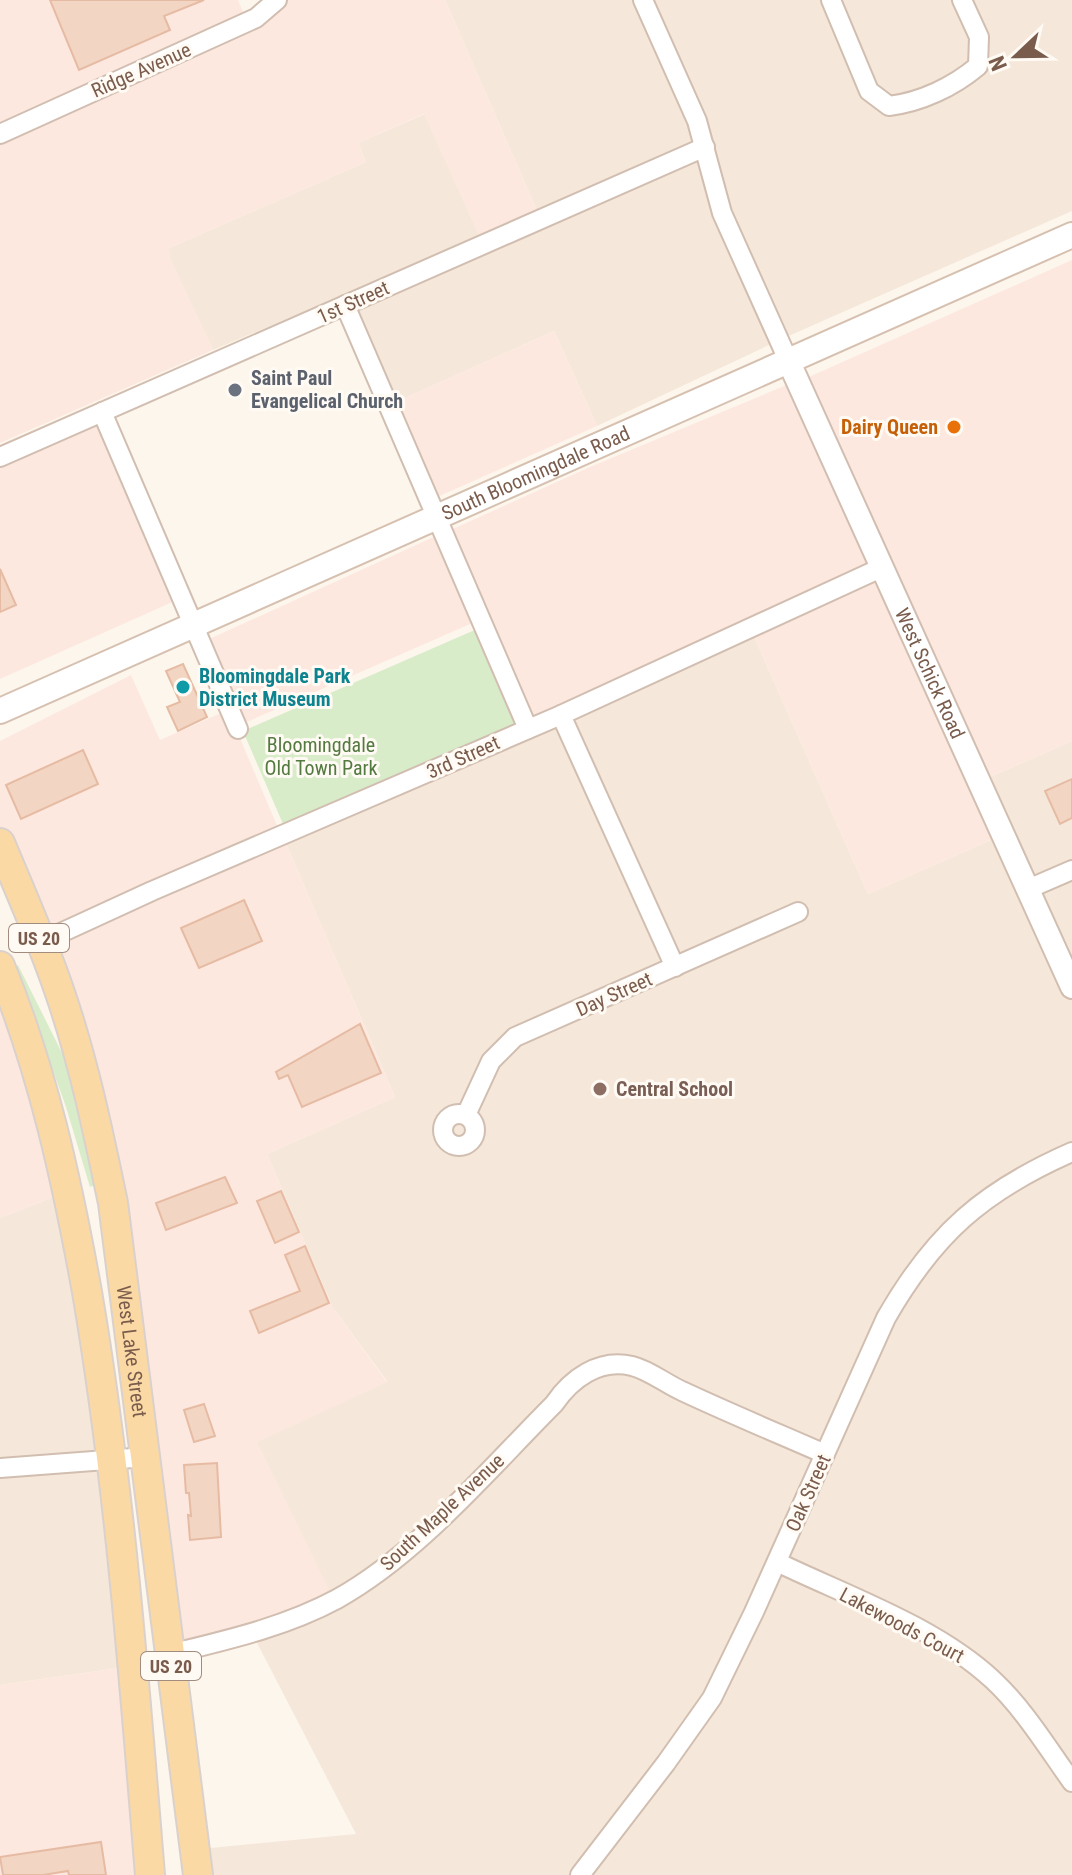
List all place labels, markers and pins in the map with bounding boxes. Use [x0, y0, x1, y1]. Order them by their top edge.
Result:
place label: Saint Paul Evangelical Church [251, 366, 403, 413]
marker: Saint Paul Evangelical Church [226, 381, 244, 399]
place label: Dairy Queen [841, 415, 938, 439]
marker: Dairy Queen [945, 418, 963, 436]
place label: Bloomingdale Park District Museum [199, 664, 351, 711]
marker: Bloomingdale Park District Museum [174, 678, 192, 696]
place label: Central School [616, 1077, 733, 1101]
marker: Central School [591, 1080, 609, 1098]

